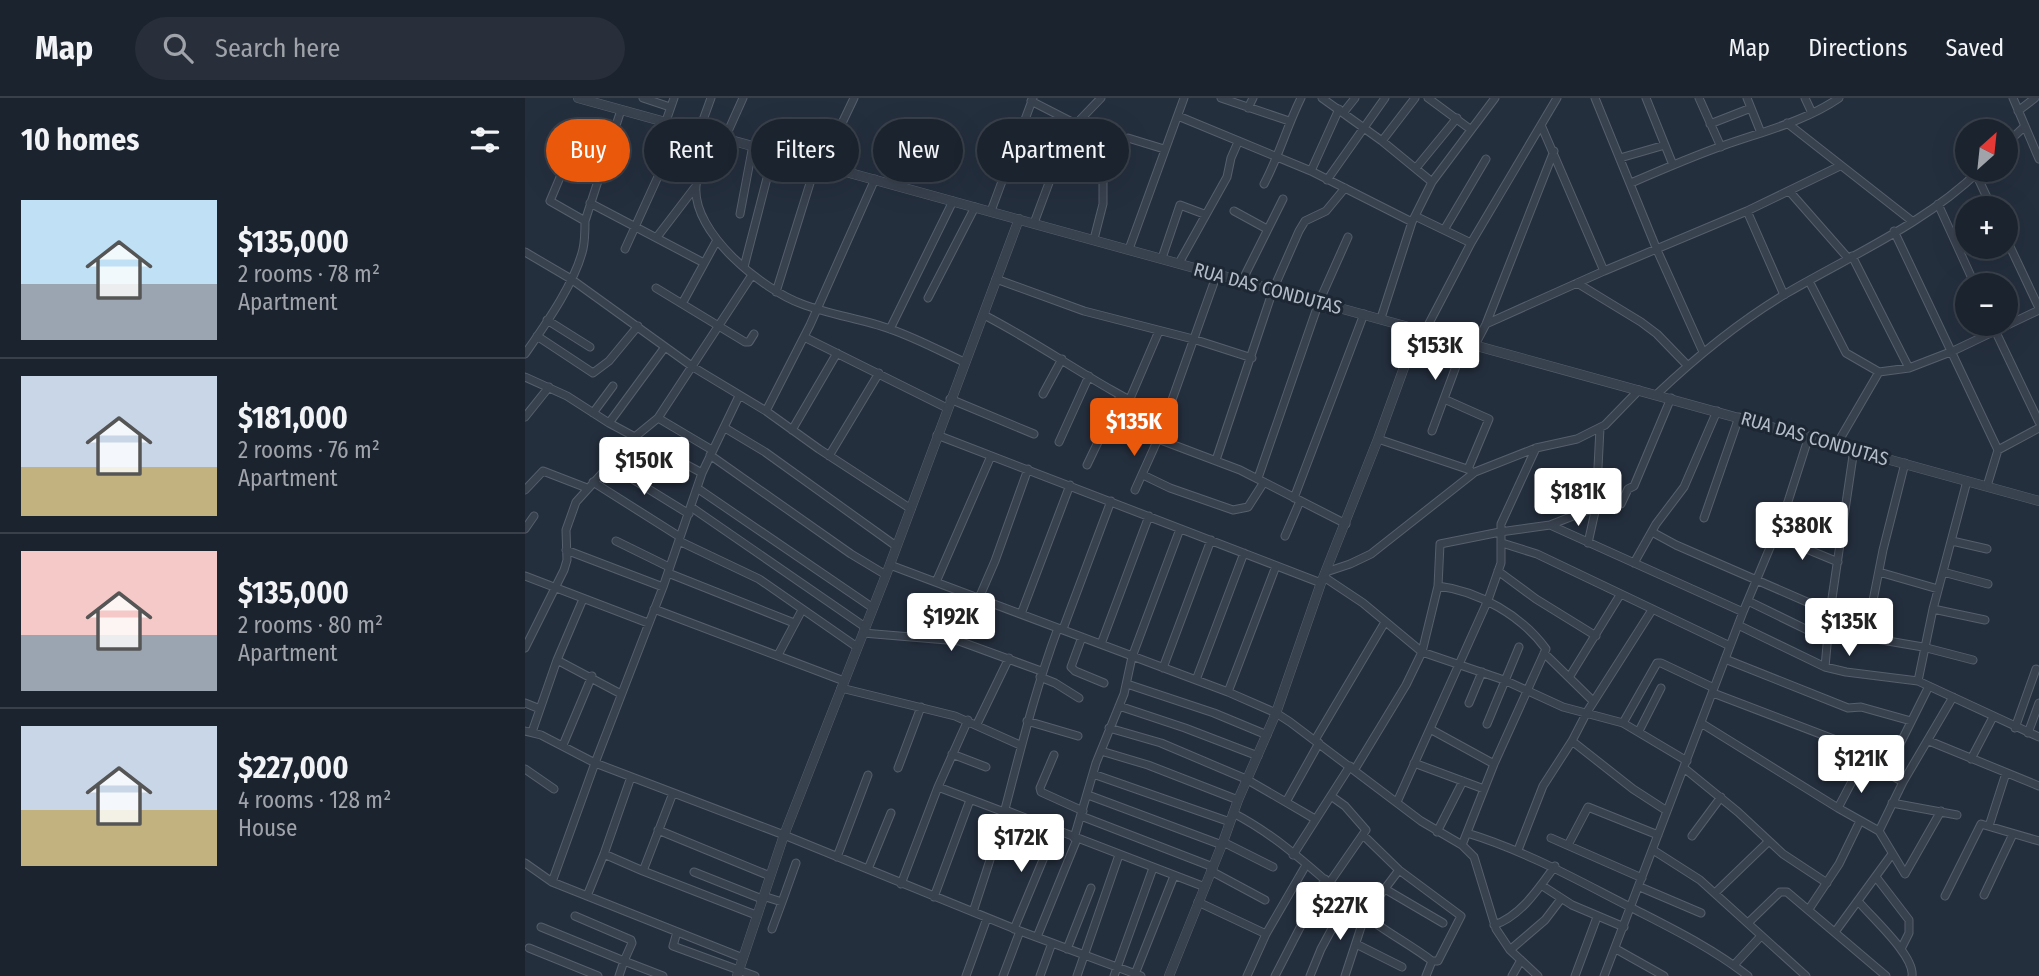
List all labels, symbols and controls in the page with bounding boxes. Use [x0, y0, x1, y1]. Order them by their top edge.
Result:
search box [135, 17, 625, 80]
text: Map [35, 28, 93, 68]
icon: search [159, 29, 197, 67]
text: Search here [215, 33, 340, 64]
text: Map [1729, 34, 1770, 62]
text: Directions [1808, 34, 1907, 62]
text: Saved [1945, 34, 2004, 62]
chip: Buy [546, 119, 630, 182]
chip: Rent [644, 119, 737, 182]
chip: Filters [751, 119, 859, 182]
chip: New [873, 119, 963, 182]
chip: Apartment [977, 119, 1129, 182]
north arrow [1955, 119, 2018, 182]
map controls [1955, 119, 2018, 336]
icon: filters [466, 121, 504, 159]
text: 10 homes [21, 122, 139, 158]
button: + [1955, 196, 2018, 259]
text: $135,000 [238, 224, 349, 260]
icon: home [77, 228, 161, 312]
street label: RUA DAS CONDUTAS [1191, 258, 1345, 319]
text: 2 rooms · 78 m² [238, 260, 380, 288]
button: − [1955, 273, 2018, 336]
text: Apartment [238, 288, 338, 316]
pin: $153K [1386, 322, 1484, 382]
text: $153K [1407, 331, 1463, 359]
pin: $135K [1085, 398, 1183, 458]
text: $181,000 [238, 400, 348, 436]
icon: home [77, 404, 161, 488]
street label: RUA DAS CONDUTAS [1738, 406, 1891, 471]
text: $135K [1106, 407, 1162, 435]
text: 2 rooms · 76 m² [238, 436, 380, 464]
pin: $150K [595, 438, 693, 497]
text: $150K [615, 446, 673, 474]
text: Apartment [238, 464, 338, 492]
pin: $181K [1529, 468, 1627, 528]
text: $181K [1550, 477, 1606, 505]
pin: $380K [1753, 503, 1851, 562]
text: $380K [1772, 511, 1832, 539]
text: $135,000 [238, 575, 349, 611]
icon: home [77, 579, 161, 663]
pin: $192K [902, 594, 1000, 653]
pin: $135K [1800, 598, 1898, 658]
text: $192K [923, 602, 979, 630]
text: $135K [1821, 607, 1877, 635]
text: 2 rooms · 80 m² [238, 611, 383, 639]
text: Apartment [238, 639, 338, 667]
pin: $121K [1812, 736, 1910, 795]
text: $121K [1834, 744, 1888, 772]
text: $227,000 [238, 750, 349, 786]
icon: home [77, 754, 161, 838]
text: 4 rooms · 128 m² [238, 786, 391, 814]
text: House [238, 814, 297, 842]
pin: $172K [972, 814, 1070, 874]
text: $172K [994, 823, 1048, 851]
pin: $227K [1291, 882, 1389, 942]
text: $227K [1312, 891, 1368, 919]

